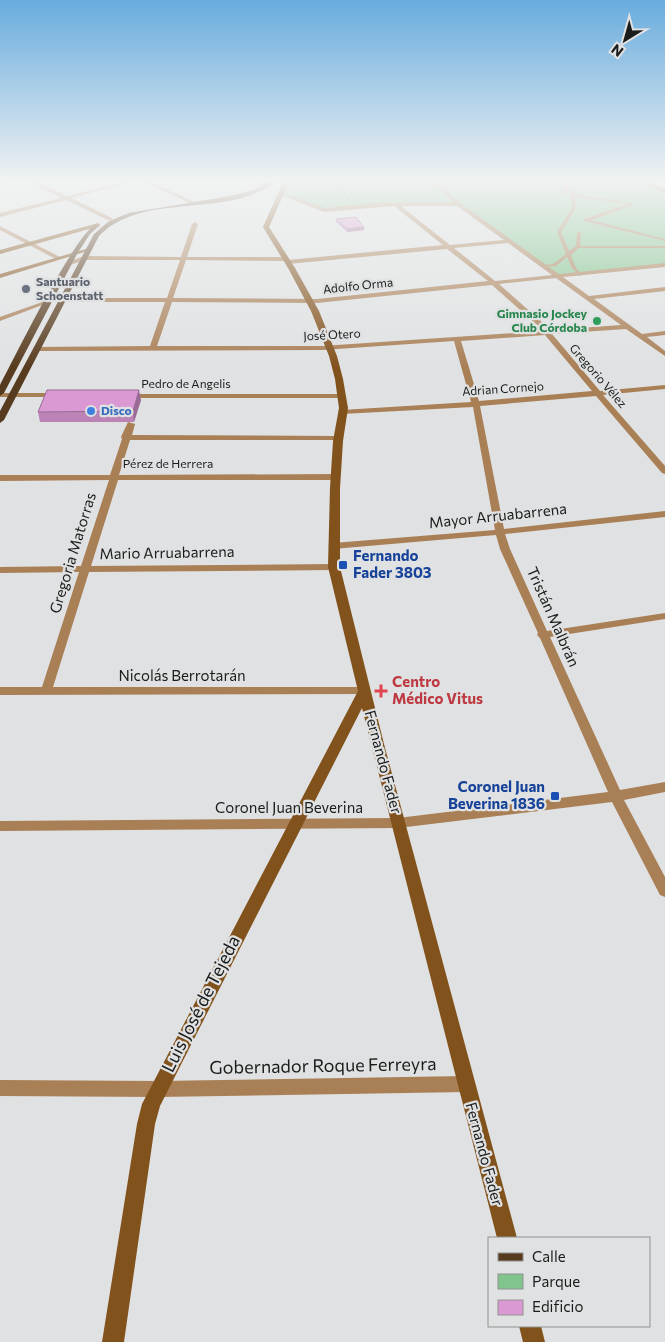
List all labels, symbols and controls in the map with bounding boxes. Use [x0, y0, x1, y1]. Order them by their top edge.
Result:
north arrow [600, 15, 650, 65]
text: N [608, 41, 626, 61]
place label: Santuario Schoenstatt [36, 274, 103, 302]
street label: Adolfo Orma [322, 274, 394, 296]
marker: Santuario Schoenstatt [20, 283, 32, 295]
place label: Gimnasio Jockey Club Córdoba [497, 306, 587, 334]
marker: Gimnasio Jockey Club Córdoba [591, 315, 603, 327]
street label: José Otero [303, 326, 361, 343]
street label: Gregorio Vélez [567, 341, 630, 410]
street label: Pedro de Angelis [141, 376, 231, 390]
street label: Adrian Cornejo [462, 378, 544, 398]
place label: Disco [101, 403, 132, 417]
marker: Disco [85, 405, 97, 417]
street label: Pérez de Herrera [123, 456, 213, 470]
street label: Gregoria Matorras [45, 490, 99, 615]
street label: Mayor Arruabarrena [428, 499, 568, 531]
street label: Mario Arruabarrena [99, 542, 235, 562]
place label: Fernando Fader 3803 [353, 546, 432, 581]
marker: Fernando Fader 3803 [337, 559, 349, 571]
street label: Tristán Malbrán [524, 564, 584, 669]
street label: Nicolás Berrotarán [118, 666, 246, 684]
place label: Centro Médico Vitus [392, 672, 483, 707]
marker: Centro Médico Vitus [374, 684, 388, 698]
street label: Fernando Fader [361, 708, 406, 815]
place label: Coronel Juan Beverina 1836 [448, 777, 545, 812]
marker: Coronel Juan Beverina 1836 [549, 790, 561, 802]
street label: Coronel Juan Beverina [215, 798, 363, 816]
street label: Luis José de Tejeda [156, 932, 244, 1076]
street label: Gobernador Roque Ferreyra [209, 1052, 437, 1078]
street label: Fernando Fader [462, 1100, 507, 1207]
legend [488, 1237, 650, 1327]
text: Calle [532, 1247, 566, 1265]
text: Parque [532, 1272, 580, 1290]
text: Edificio [532, 1297, 583, 1315]

